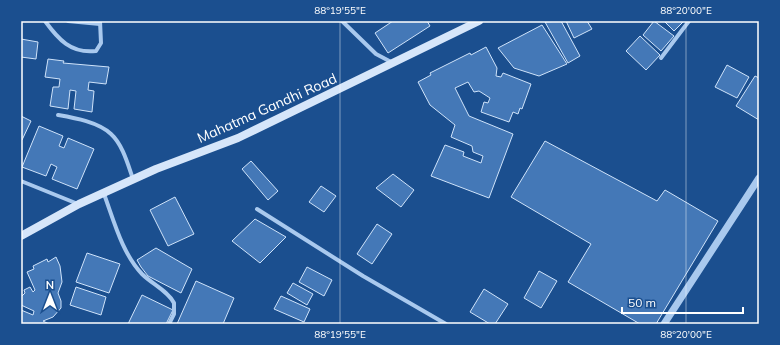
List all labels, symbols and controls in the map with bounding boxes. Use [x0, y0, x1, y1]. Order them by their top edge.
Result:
text: 88°19'55"E [314, 4, 366, 17]
text: 88°20'00"E [660, 4, 712, 17]
street label: Mahatma Gandhi Road [194, 69, 340, 147]
north arrow [30, 275, 70, 315]
text: N [46, 278, 54, 292]
scale bar [622, 289, 743, 315]
text: 50 m [628, 295, 656, 310]
text: 88°19'55"E [314, 328, 366, 341]
text: 88°20'00"E [660, 328, 712, 341]

